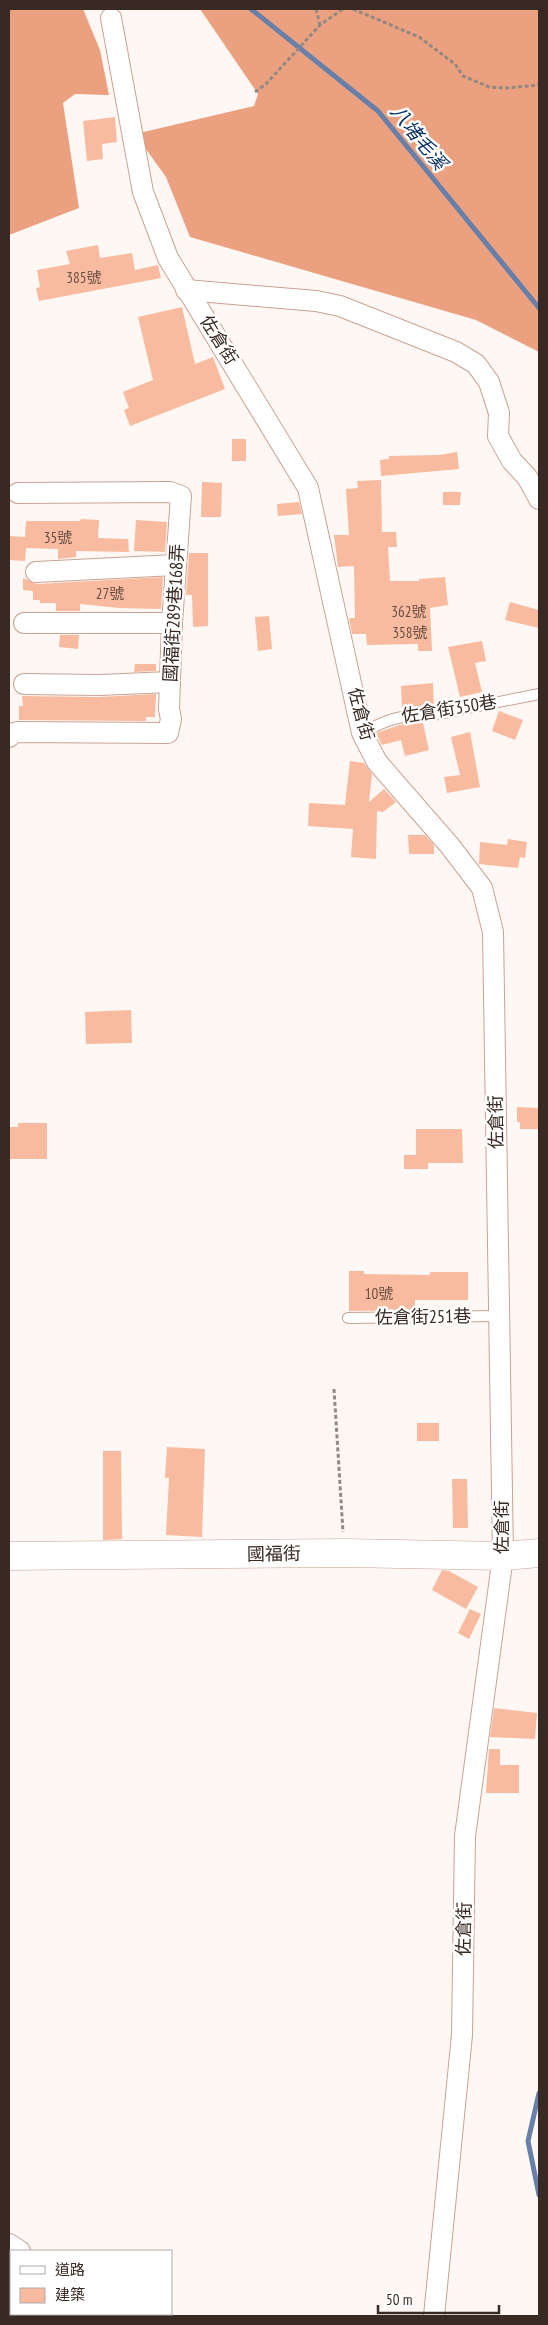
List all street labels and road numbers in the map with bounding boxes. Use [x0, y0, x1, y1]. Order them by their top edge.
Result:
street label: 佐倉街 [195, 311, 243, 369]
street label: 國福街289巷168弄 [158, 543, 189, 683]
street label: 佐倉街 [343, 685, 380, 743]
street label: 佐倉街350巷 [400, 690, 498, 727]
street label: 佐倉街 [484, 1095, 507, 1149]
street label: 佐倉街251巷 [375, 1304, 471, 1329]
street label: 佐倉街 [490, 1500, 513, 1554]
street label: 國福街 [247, 1542, 301, 1565]
street label: 佐倉街 [452, 1902, 475, 1956]

